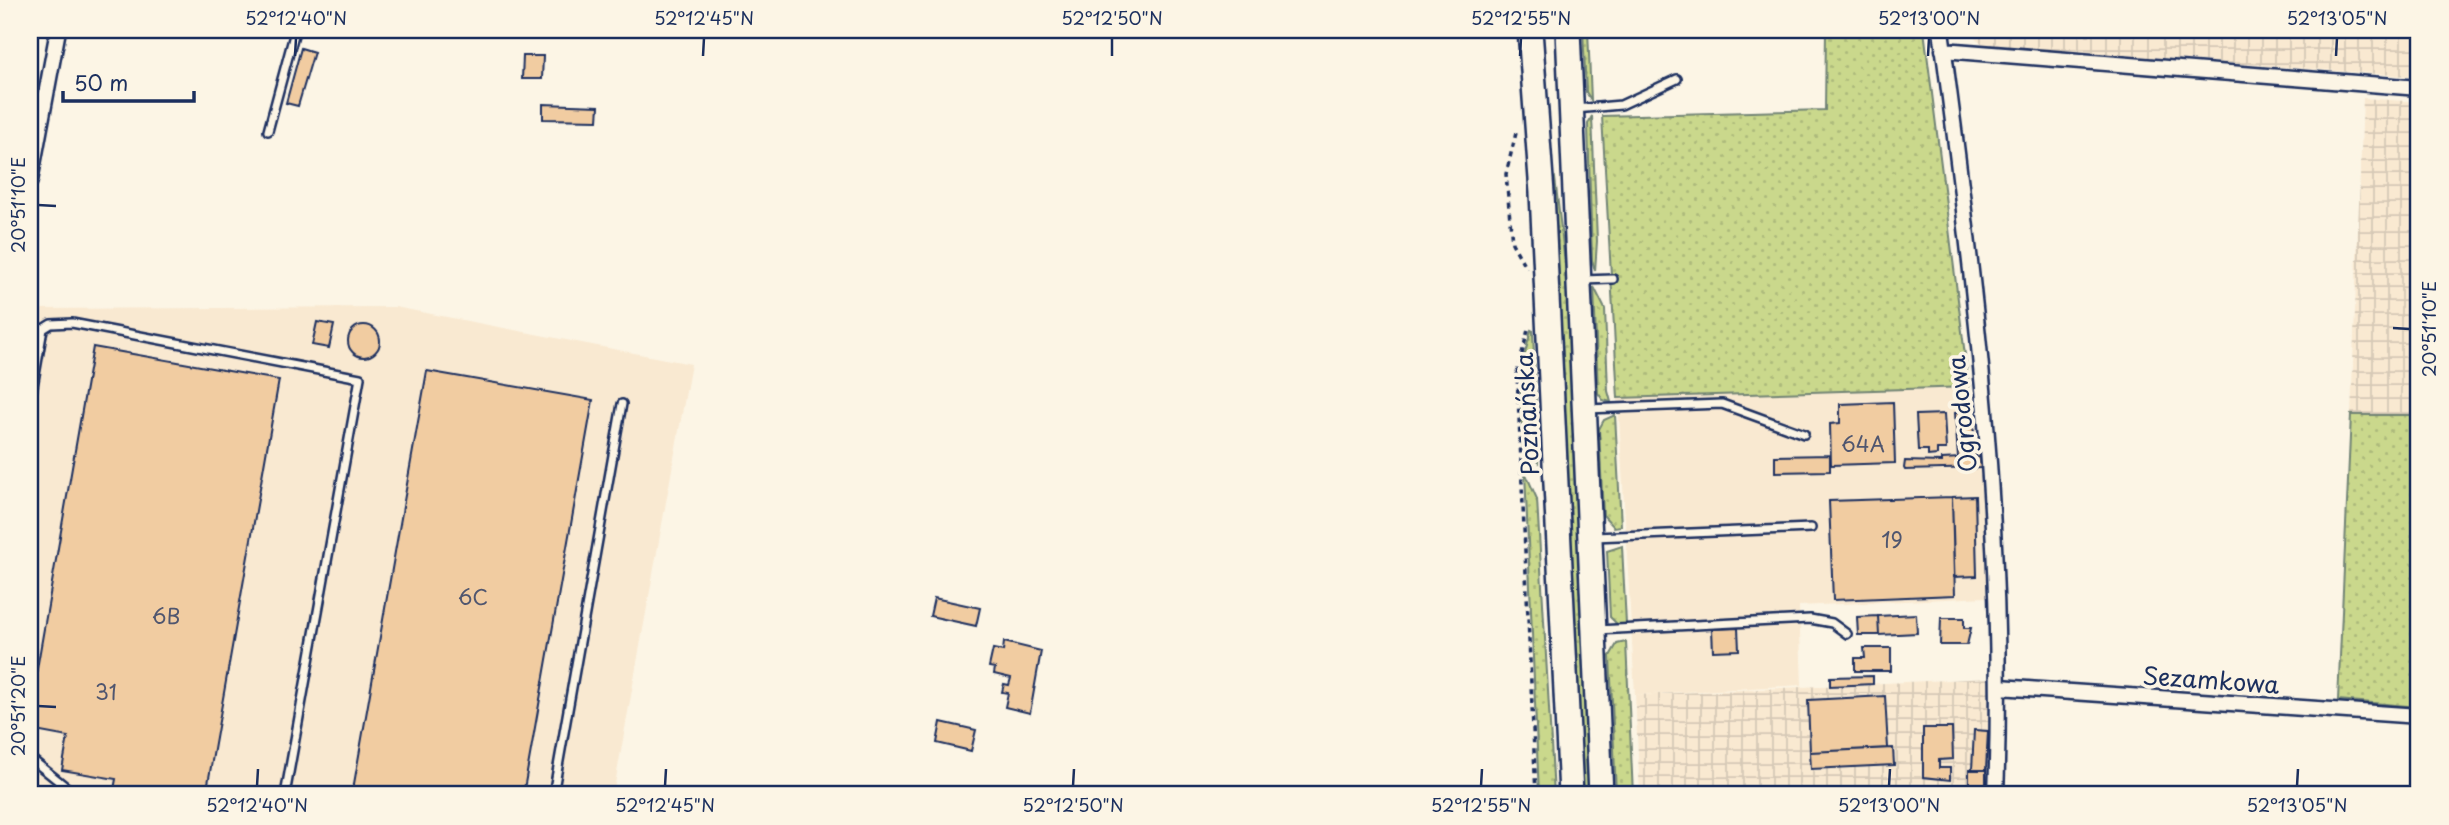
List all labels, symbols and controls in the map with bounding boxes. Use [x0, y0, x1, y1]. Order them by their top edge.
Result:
text: 52°12'40"N [245, 4, 347, 31]
text: 52°12'45"N [654, 4, 754, 31]
text: 52°12'50"N [1061, 4, 1163, 31]
text: 52°12'55"N [1471, 4, 1571, 31]
text: 52°13'00"N [1878, 4, 1980, 31]
text: 52°13'05"N [2286, 4, 2388, 31]
scale bar [63, 60, 194, 104]
text: 50 m [74, 66, 128, 98]
text: 20°51'10"E [4, 157, 31, 253]
text: 20°51'10"E [2415, 281, 2442, 377]
street label: Poznańska [1505, 351, 1547, 476]
street label: Ogrodowa [1937, 354, 1985, 474]
house number: 64A [1841, 427, 1885, 459]
house number: 19 [1881, 523, 1903, 555]
house number: 6C [458, 580, 488, 612]
house number: 6B [152, 599, 180, 631]
text: 20°51'20"E [4, 656, 31, 756]
street label: Sezamkowa [2141, 656, 2281, 702]
house number: 31 [95, 675, 117, 707]
text: 52°12'40"N [206, 791, 308, 818]
text: 52°12'45"N [615, 791, 715, 818]
text: 52°12'50"N [1022, 791, 1124, 818]
text: 52°12'55"N [1431, 791, 1531, 818]
text: 52°13'00"N [1838, 791, 1940, 818]
text: 52°13'05"N [2246, 791, 2348, 818]

